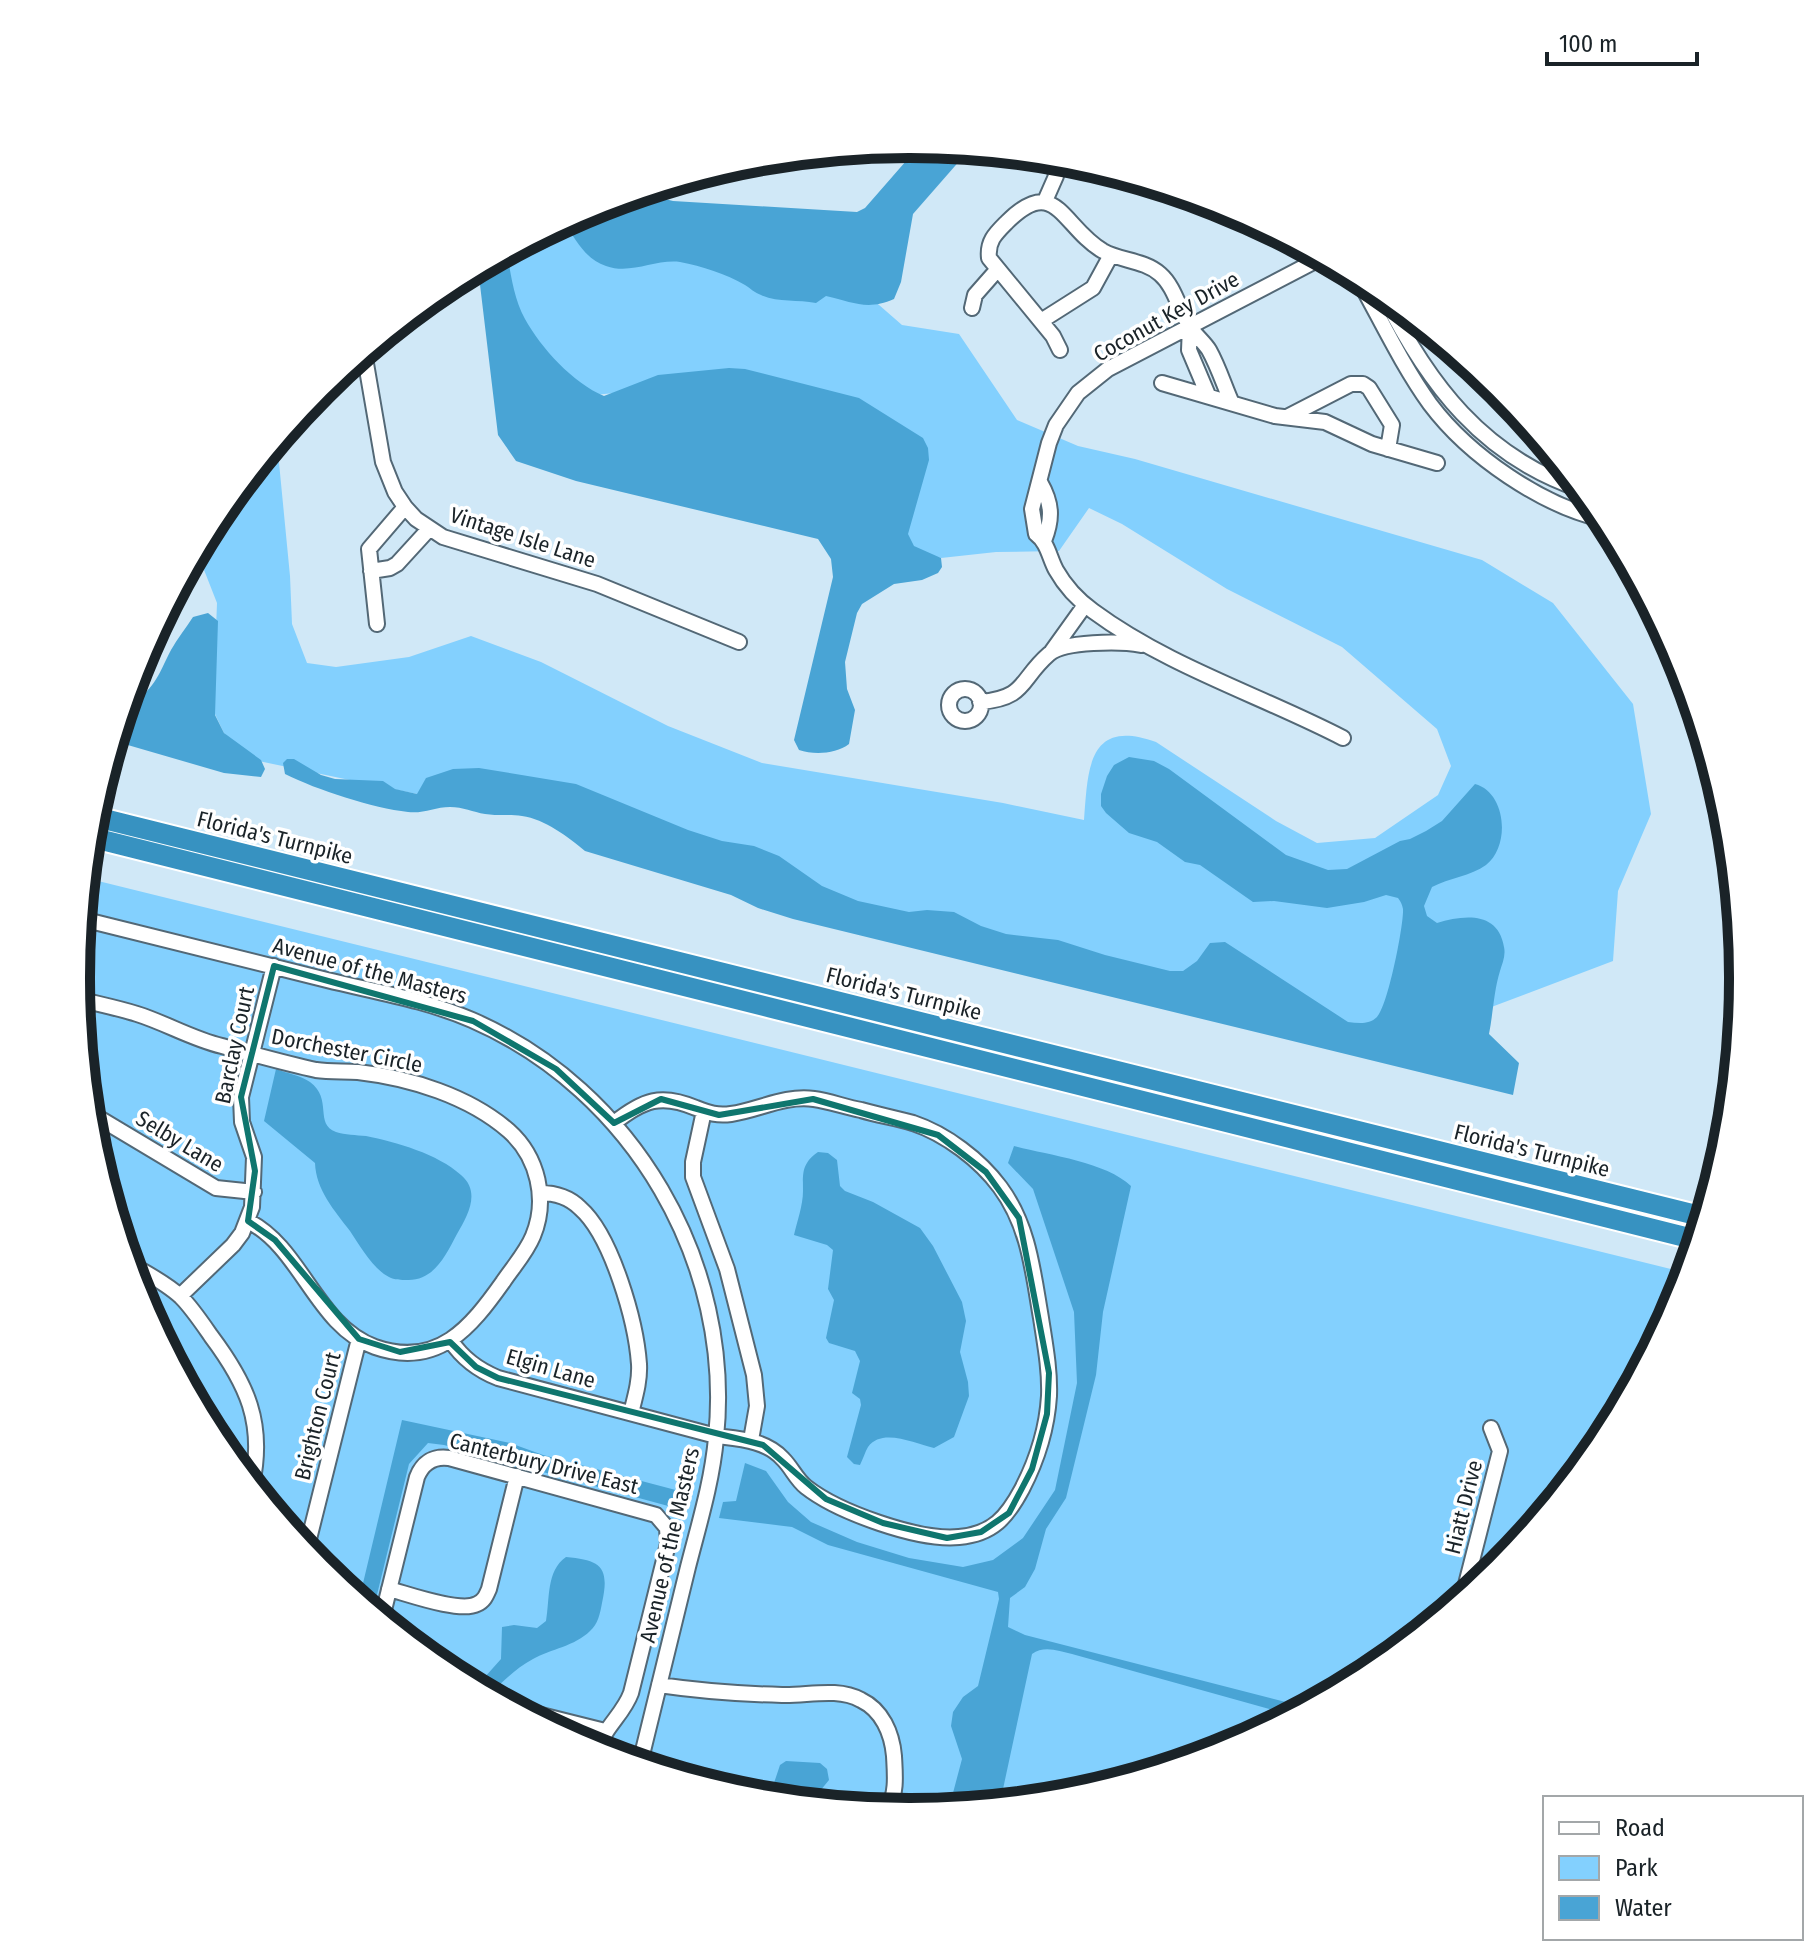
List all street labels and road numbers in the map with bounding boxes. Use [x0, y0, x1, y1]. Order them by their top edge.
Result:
street label: Coconut Key Drive [1089, 265, 1244, 368]
street label: Vintage Isle Lane [447, 501, 599, 574]
street label: Florida's Turnpike [194, 805, 355, 870]
street label: Avenue of the Masters [270, 932, 470, 1009]
street label: Florida's Turnpike [823, 961, 984, 1026]
street label: Barclay Court [209, 983, 260, 1106]
street label: Dorchester Circle [269, 1023, 425, 1078]
street label: Selby Lane [131, 1105, 228, 1178]
street label: Florida's Turnpike [1451, 1118, 1612, 1183]
street label: Elgin Lane [503, 1343, 599, 1394]
street label: Brighton Court [289, 1348, 347, 1483]
street label: Canterbury Drive East [447, 1427, 642, 1500]
street label: Avenue of the Masters [634, 1445, 705, 1645]
street label: Hiatt Drive [1439, 1457, 1488, 1557]

